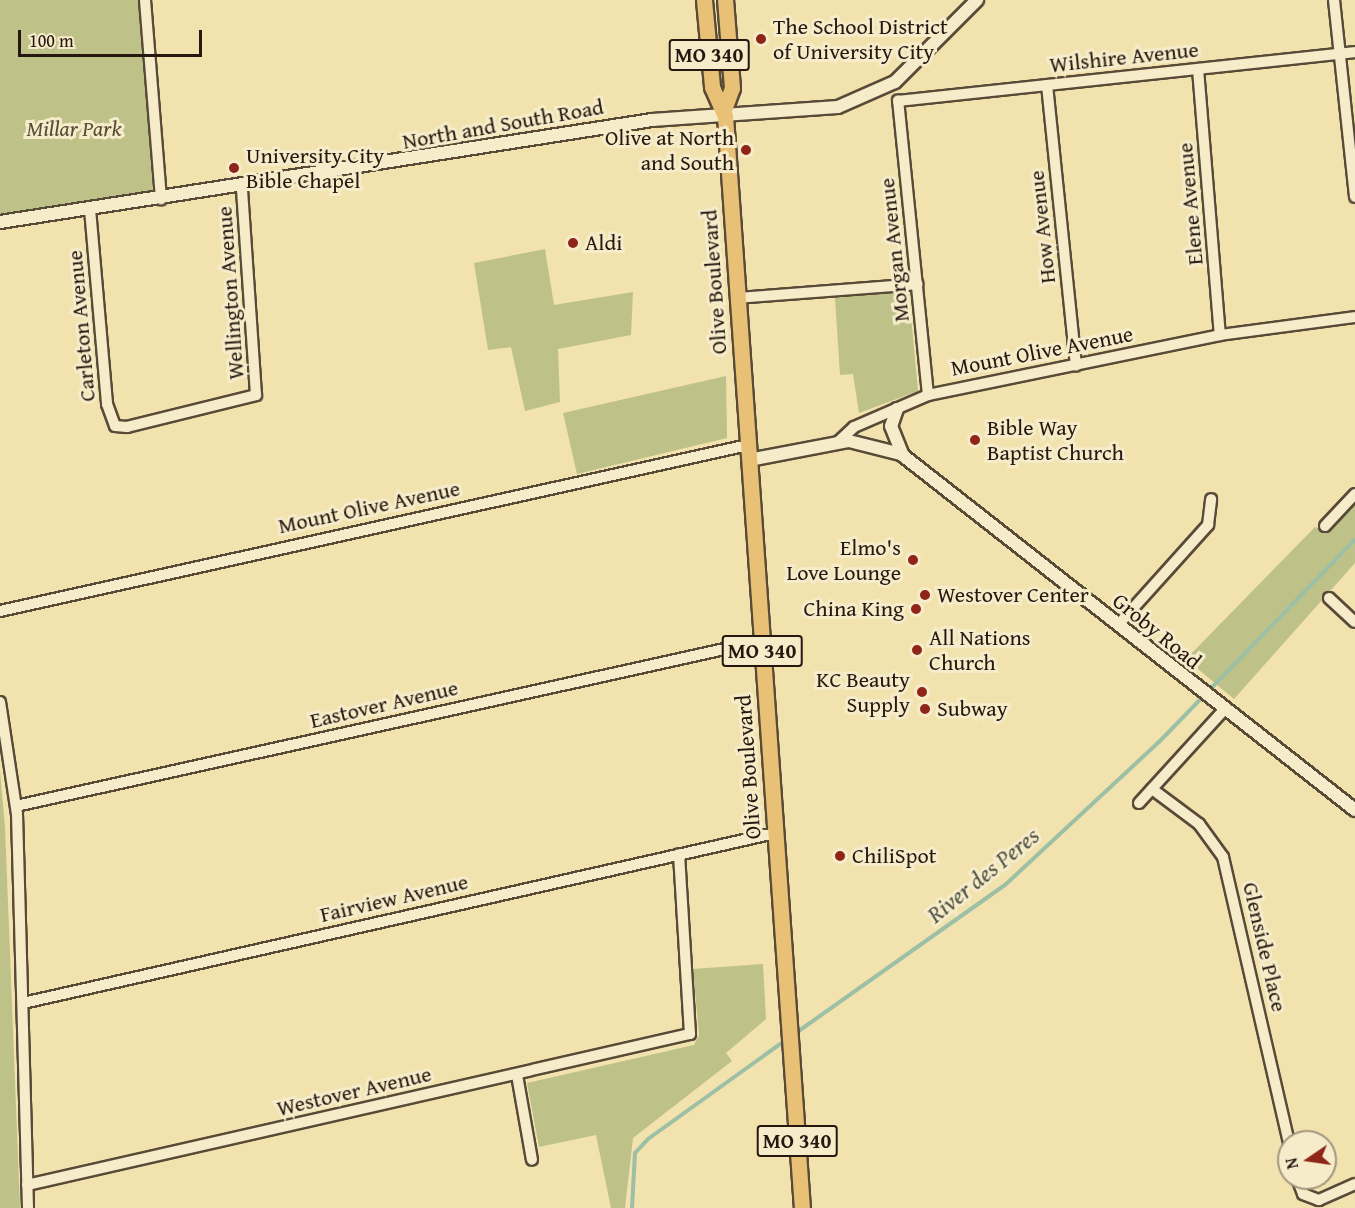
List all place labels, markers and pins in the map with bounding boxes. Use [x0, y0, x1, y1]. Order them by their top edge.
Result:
place label: The School District of University City [773, 13, 948, 64]
marker: The School District of University City [754, 32, 768, 46]
place label: Olive at North and South [605, 124, 734, 176]
place label: University City Bible Chapel [246, 142, 384, 194]
marker: Olive at North and South [739, 143, 753, 157]
marker: University City Bible Chapel [227, 161, 241, 175]
place label: Aldi [585, 230, 622, 256]
marker: Aldi [566, 236, 580, 250]
place label: Bible Way Baptist Church [987, 414, 1124, 466]
marker: Bible Way Baptist Church [968, 433, 982, 447]
place label: Elmo's Love Lounge [786, 534, 901, 586]
marker: Elmo's Love Lounge [906, 553, 920, 567]
place label: Westover Center [937, 582, 1089, 608]
marker: Westover Center [918, 588, 932, 602]
place label: China King [803, 596, 904, 622]
marker: China King [909, 602, 923, 616]
place label: All Nations Church [929, 624, 1031, 676]
marker: All Nations Church [910, 643, 924, 657]
place label: KC Beauty Supply [816, 666, 910, 718]
marker: KC Beauty Supply [915, 685, 929, 699]
place label: Subway [937, 696, 1008, 722]
marker: Subway [918, 702, 932, 716]
place label: ChiliSpot [852, 843, 936, 869]
marker: ChiliSpot [833, 849, 847, 863]

